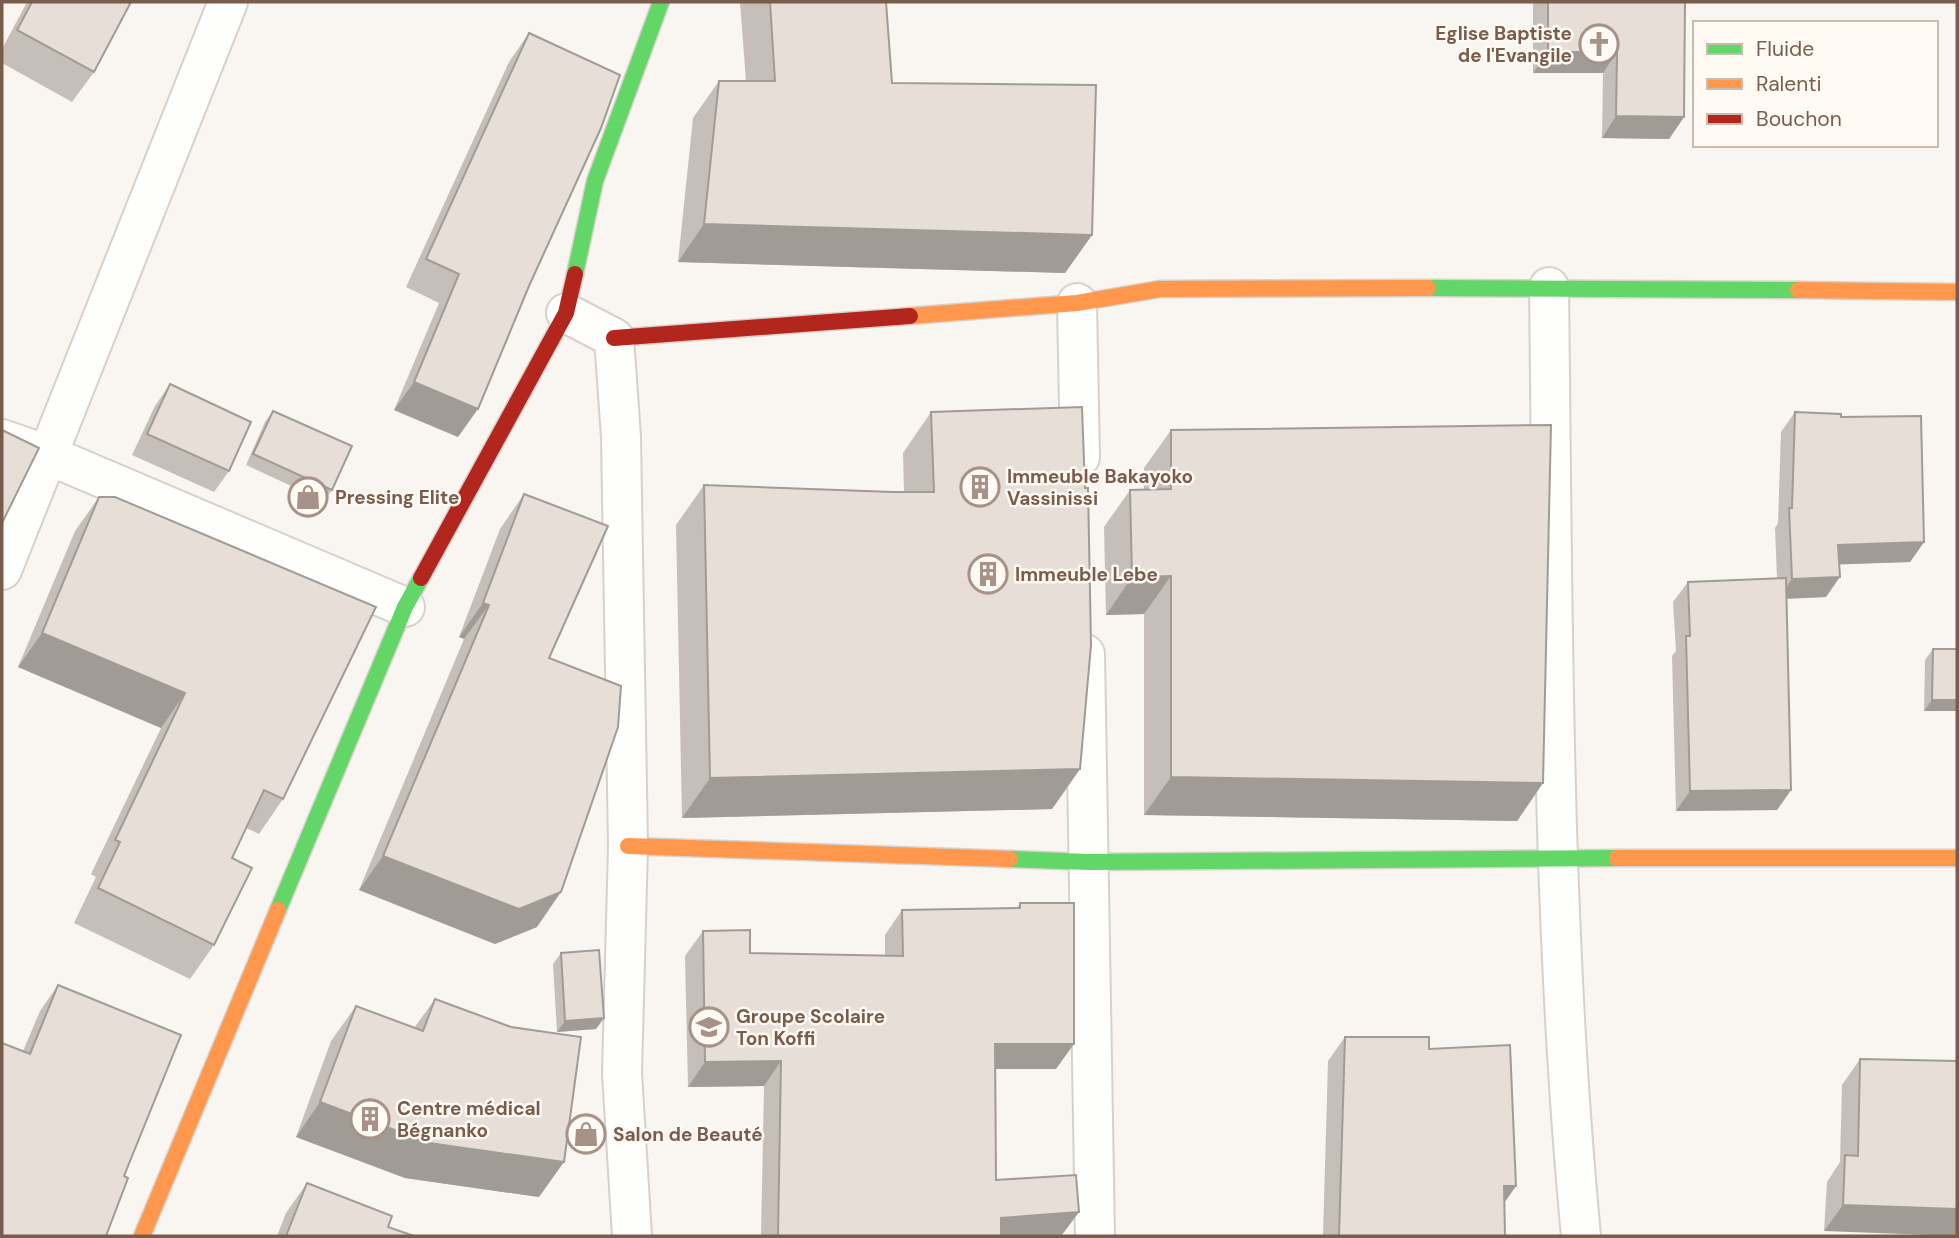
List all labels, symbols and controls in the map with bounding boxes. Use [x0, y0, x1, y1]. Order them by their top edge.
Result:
place label: Eglise Baptiste de l'Evangile [1435, 21, 1572, 68]
legend [1693, 21, 1938, 147]
church icon: Eglise Baptiste de l'Evangile [1578, 23, 1620, 65]
text: Fluide [1756, 35, 1814, 63]
text: Ralenti [1756, 70, 1822, 98]
text: Bouchon [1756, 105, 1842, 133]
place label: Immeuble Bakayoko Vassinissi [1007, 464, 1193, 511]
building icon: Immeuble Bakayoko Vassinissi [959, 466, 1001, 508]
shop icon: Pressing Elite [287, 476, 329, 518]
place label: Pressing Elite [335, 485, 459, 510]
building icon: Immeuble Lebe [967, 553, 1009, 595]
place label: Immeuble Lebe [1015, 562, 1158, 587]
place label: Groupe Scolaire Ton Koffi [736, 1004, 885, 1051]
school or university icon: Groupe Scolaire Ton Koffi [688, 1006, 730, 1048]
place label: Centre médical Bégnanko [397, 1096, 541, 1143]
building icon: Centre médical Bégnanko [349, 1098, 391, 1140]
shop icon: Salon de Beauté [565, 1113, 607, 1155]
place label: Salon de Beauté [613, 1122, 763, 1147]

